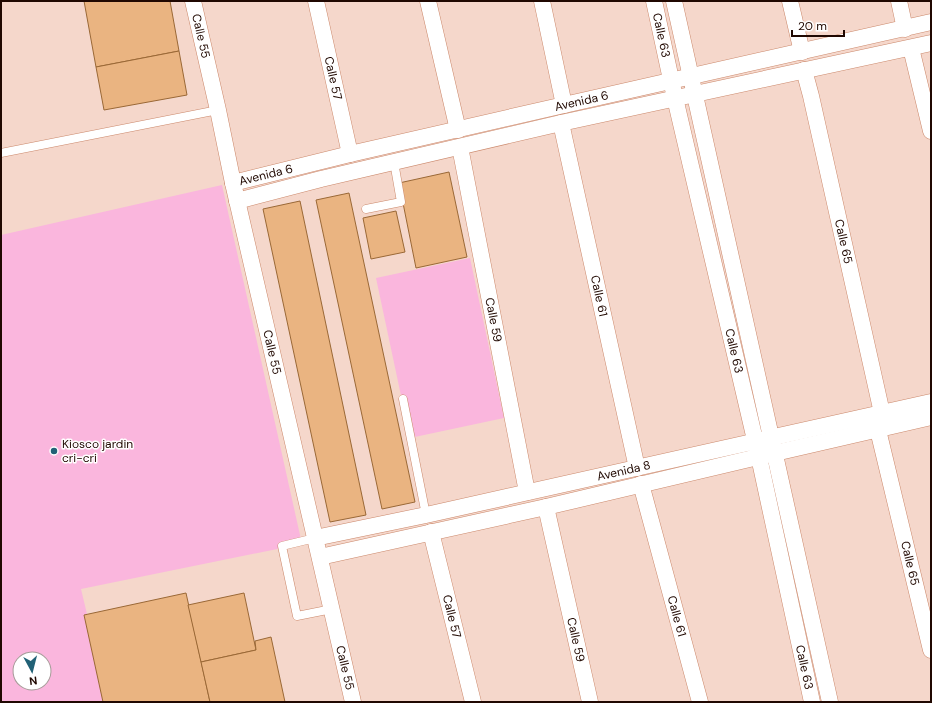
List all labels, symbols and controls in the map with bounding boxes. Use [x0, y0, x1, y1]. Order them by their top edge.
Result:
street label: Calle 63 [649, 11, 674, 59]
street label: Calle 55 [188, 12, 214, 60]
scale bar [792, 12, 844, 38]
text: 20 m [798, 18, 827, 34]
street label: Calle 57 [321, 55, 346, 101]
street label: Avenida 6 [553, 87, 610, 115]
street label: Avenida 6 [237, 160, 295, 189]
street label: Calle 65 [831, 218, 856, 265]
street label: Calle 61 [587, 274, 611, 318]
street label: Calle 59 [481, 296, 506, 343]
street label: Calle 63 [721, 327, 747, 375]
street label: Calle 55 [259, 328, 285, 376]
place label: Kiosco jardin cri-cri [62, 436, 133, 466]
marker: Kiosco jardin cri-cri [49, 446, 59, 456]
street label: Avenida 8 [595, 457, 652, 485]
street label: Calle 65 [897, 539, 923, 587]
street label: Calle 57 [439, 593, 465, 640]
street label: Calle 61 [664, 594, 690, 639]
street label: Calle 59 [563, 616, 589, 663]
street label: Calle 63 [792, 643, 817, 691]
street label: Calle 55 [332, 644, 358, 692]
north arrow [12, 651, 52, 691]
text: N [28, 673, 38, 688]

